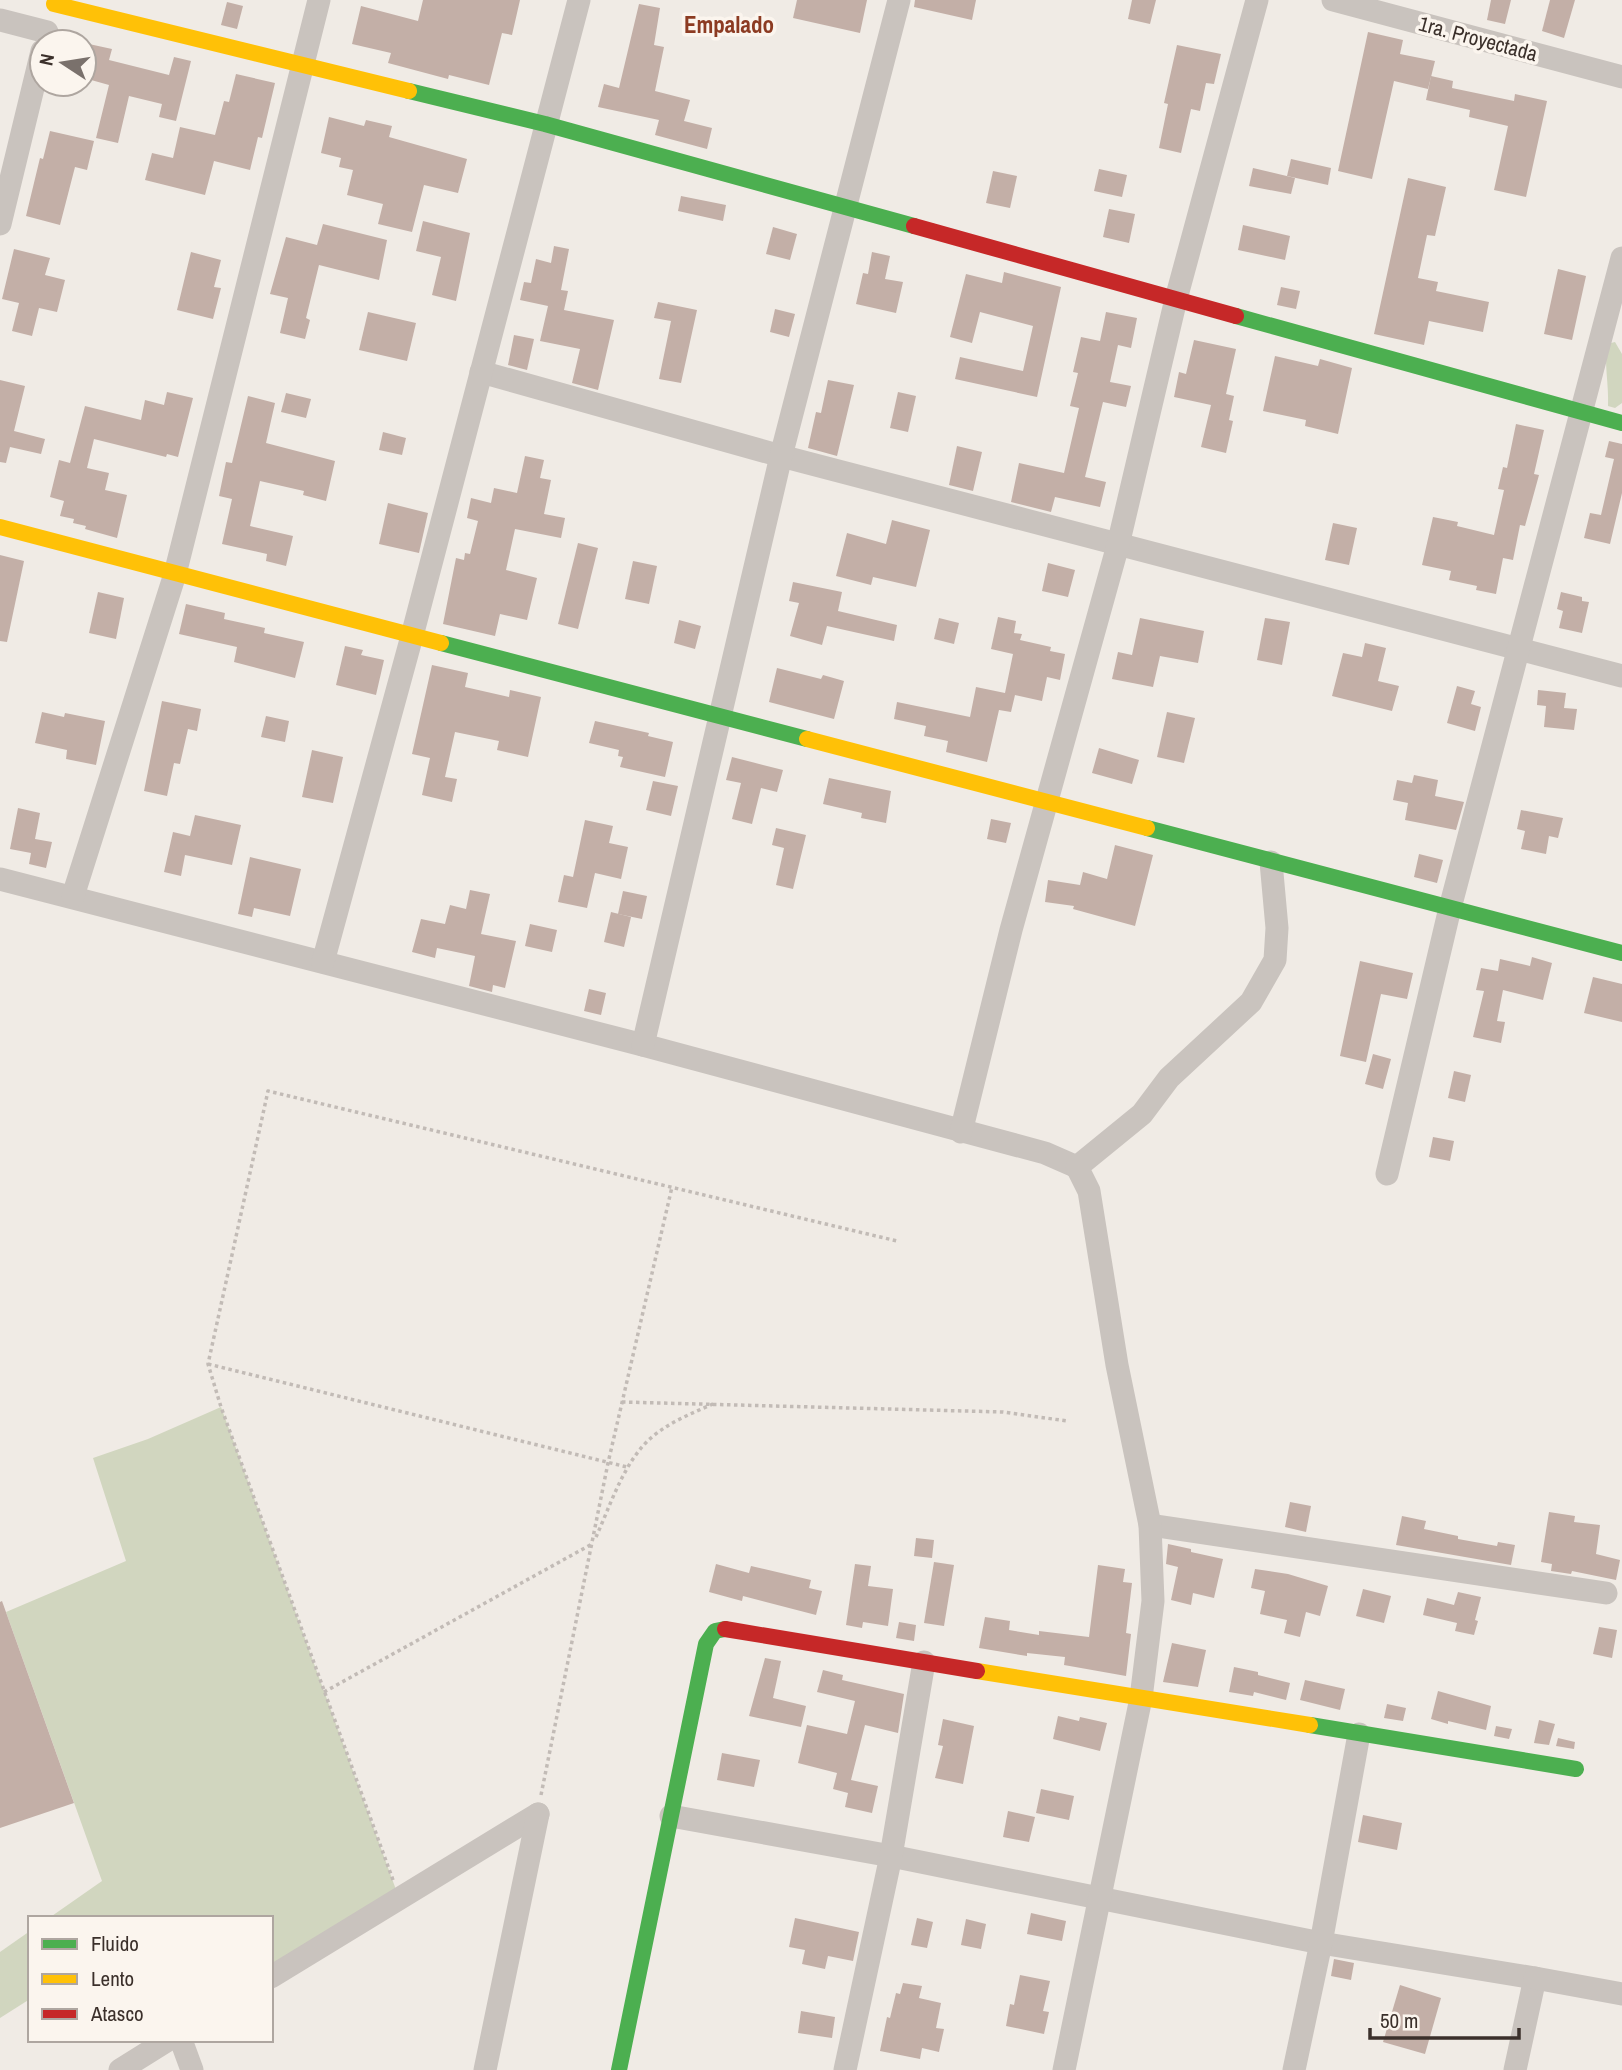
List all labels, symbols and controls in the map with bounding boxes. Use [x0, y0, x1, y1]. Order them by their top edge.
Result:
district label: Empalado [684, 9, 774, 40]
street label: 1ra. Proyectada [1416, 9, 1541, 68]
north arrow [28, 28, 98, 98]
text: N [32, 51, 60, 68]
legend [28, 1916, 273, 2042]
text: Fluido [91, 1929, 139, 1958]
text: Lento [91, 1964, 134, 1993]
scale bar [1370, 1996, 1519, 2040]
text: Atasco [90, 1999, 144, 2028]
text: 50 m [1380, 2006, 1418, 2035]

